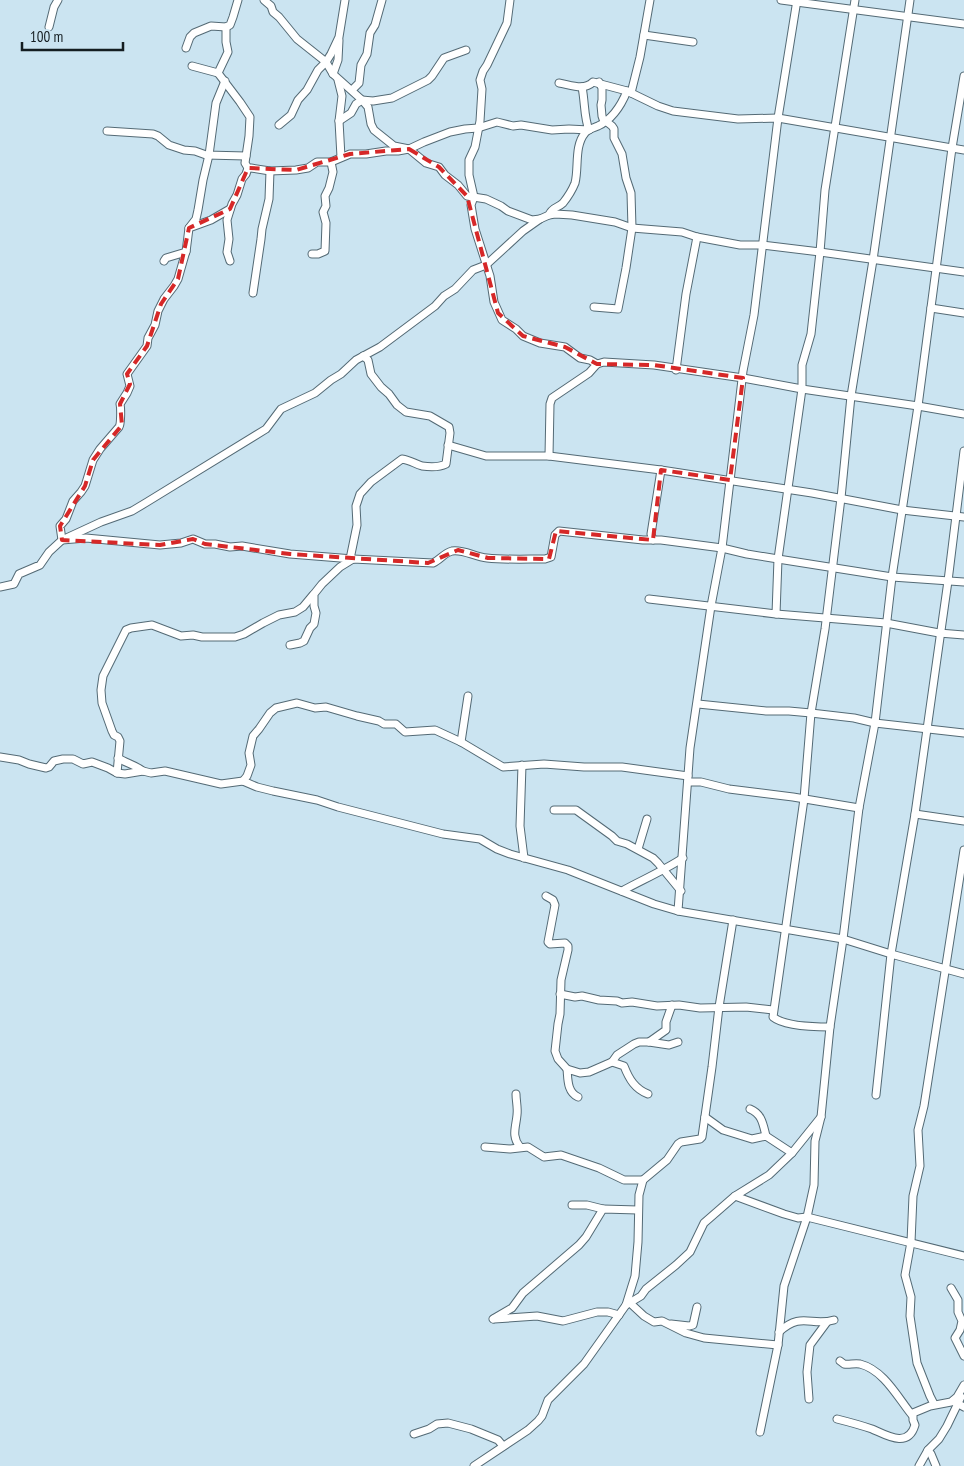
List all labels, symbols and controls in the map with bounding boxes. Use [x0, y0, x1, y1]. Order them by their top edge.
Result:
scale bar [22, 20, 124, 52]
text: 100 m [30, 27, 63, 46]

